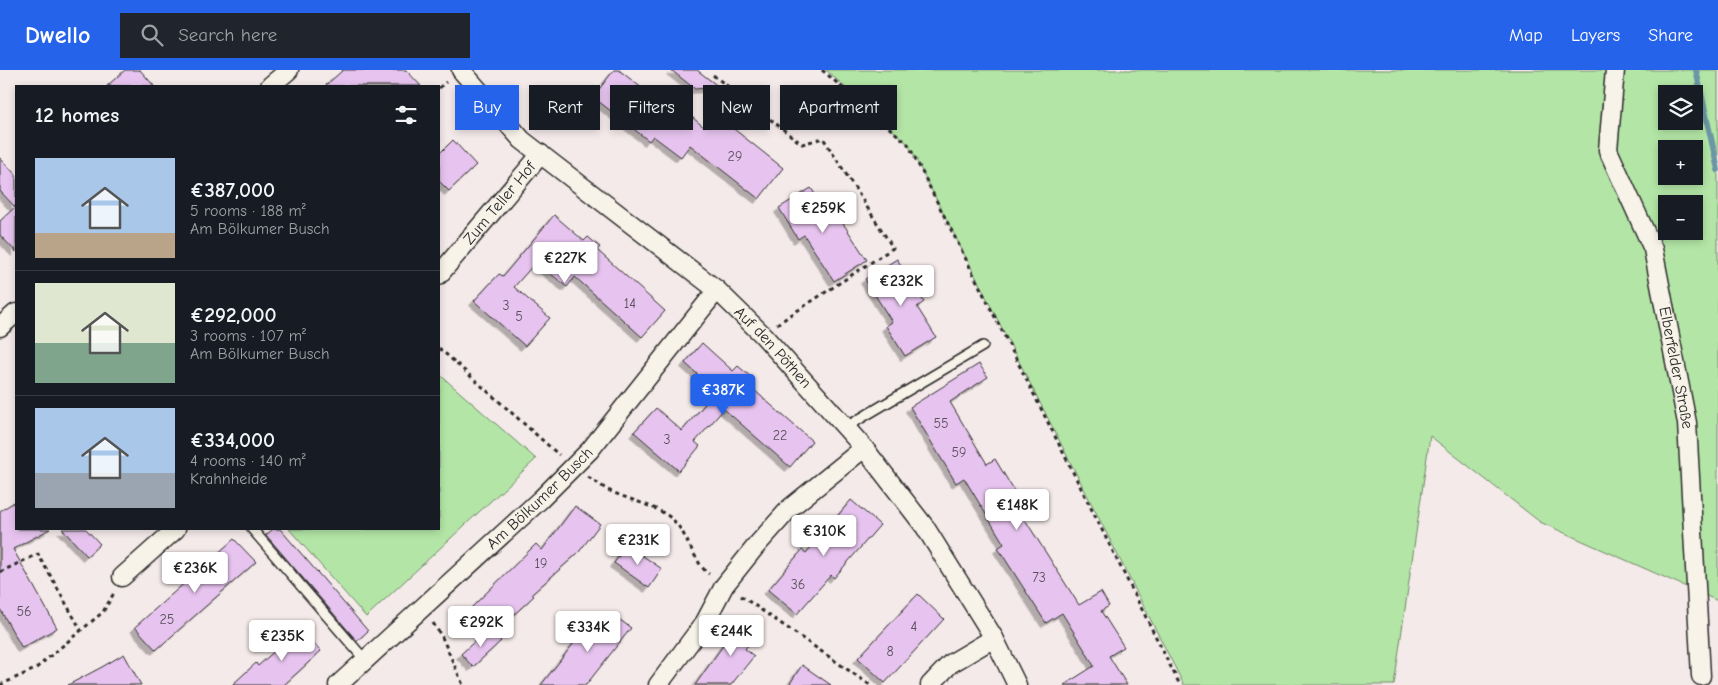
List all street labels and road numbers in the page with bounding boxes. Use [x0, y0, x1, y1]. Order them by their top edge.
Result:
street label: Zum Teller Hof [460, 157, 540, 248]
street label: Auf den Pöthen [731, 303, 815, 392]
street label: Elberfelder Straße [1655, 305, 1696, 429]
street label: Am Bölkumer Busch [483, 443, 597, 553]

